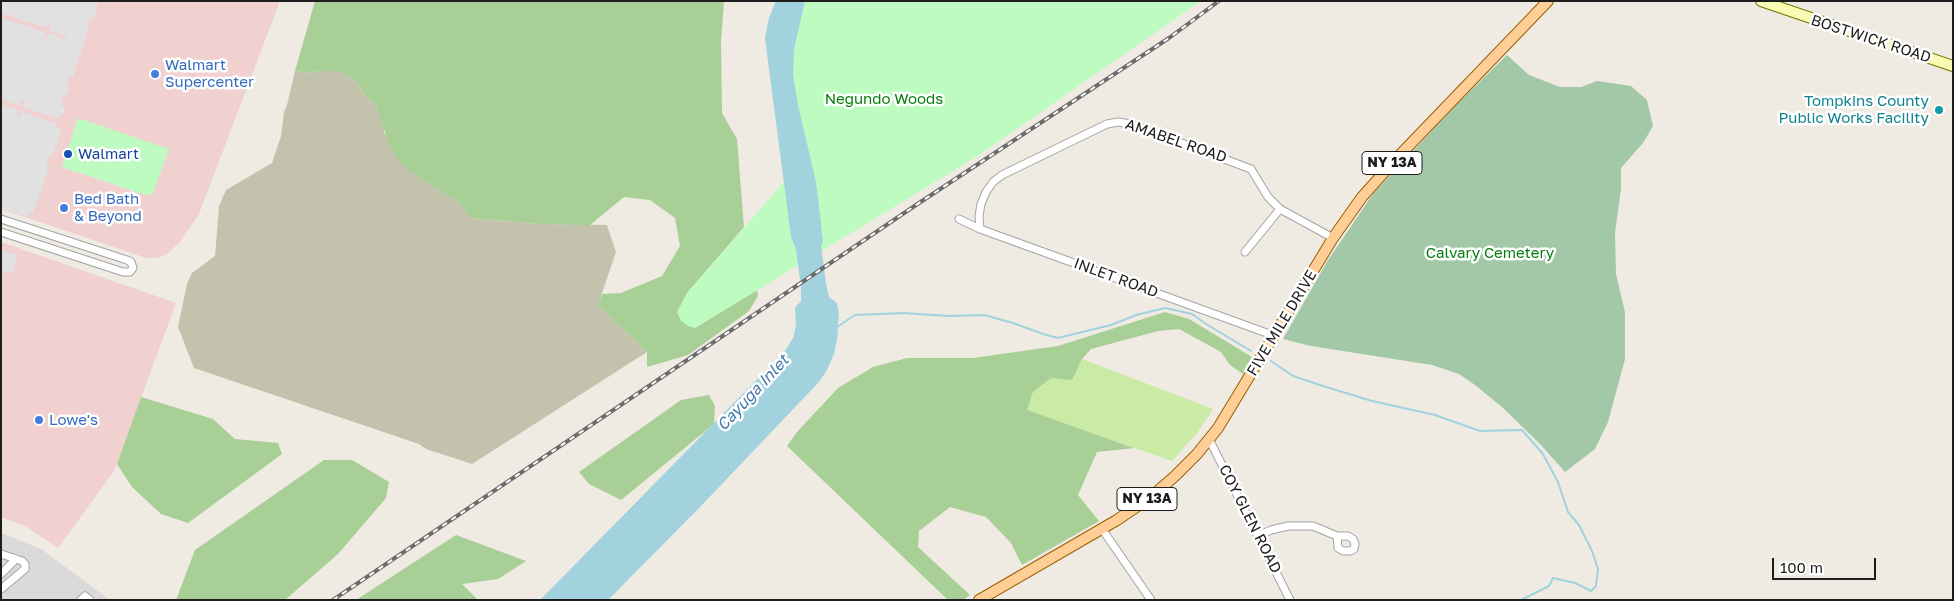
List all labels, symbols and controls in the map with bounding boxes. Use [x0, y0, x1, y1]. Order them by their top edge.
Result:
street label: BOSTWICK ROAD [1809, 11, 1933, 67]
place label: Walmart Supercenter [165, 56, 254, 91]
marker: Walmart Supercenter [149, 68, 161, 80]
park label: Negundo Woods [825, 90, 943, 108]
place label: Tompkins County Public Works Facility [1778, 92, 1929, 127]
marker: Tompkins County Public Works Facility [1933, 104, 1945, 116]
street label: AMABEL ROAD [1123, 115, 1229, 167]
place label: Walmart [78, 145, 139, 163]
marker: Walmart [62, 148, 74, 160]
road number: NY 13A [1362, 152, 1422, 174]
place label: Bed Bath & Beyond [74, 190, 142, 225]
marker: Bed Bath & Beyond [58, 202, 70, 214]
park label: Calvary Cemetery [1426, 244, 1554, 262]
street label: INLET ROAD [1071, 254, 1161, 302]
street label: FIVE MILE DRIVE [1243, 267, 1321, 379]
water label: Cayuga Inlet [713, 351, 793, 435]
place label: Lowe's [49, 411, 98, 429]
marker: Lowe's [33, 414, 45, 426]
street label: COY GLEN ROAD [1215, 462, 1285, 576]
road number: NY 13A [1117, 488, 1177, 510]
scale bar [1774, 548, 1878, 580]
text: 100 m [1780, 558, 1823, 576]

